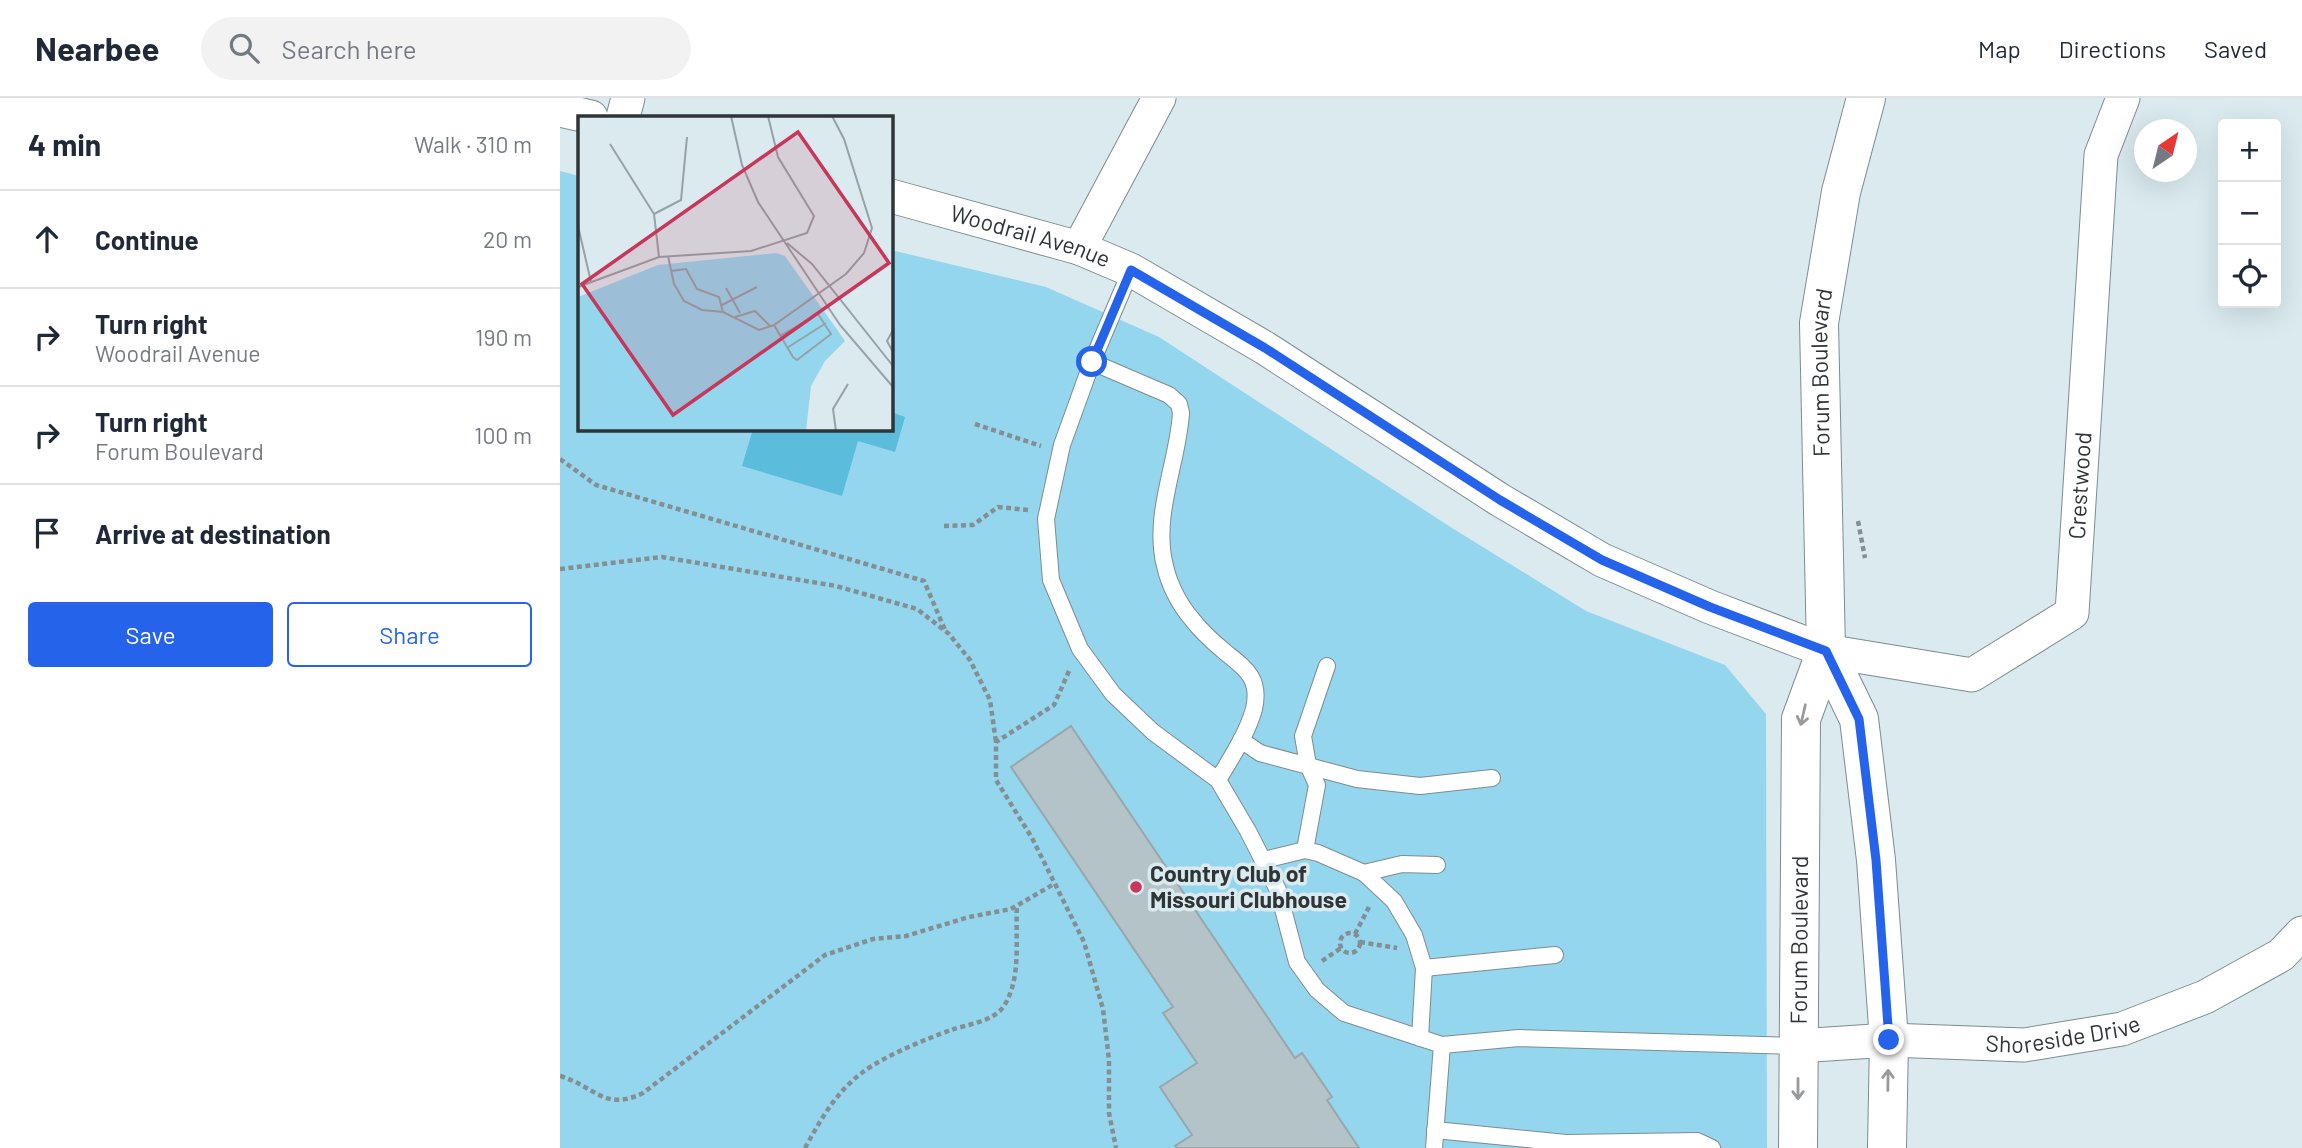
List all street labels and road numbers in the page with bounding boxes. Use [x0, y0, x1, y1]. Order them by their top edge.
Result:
street label: Woodrail Avenue [947, 198, 1115, 273]
street label: Forum Boulevard [1804, 286, 1838, 457]
street label: Crestwood [2062, 431, 2096, 540]
street label: Forum Boulevard [1784, 855, 1813, 1025]
street label: Shoreside Drive [1985, 1008, 2144, 1058]

